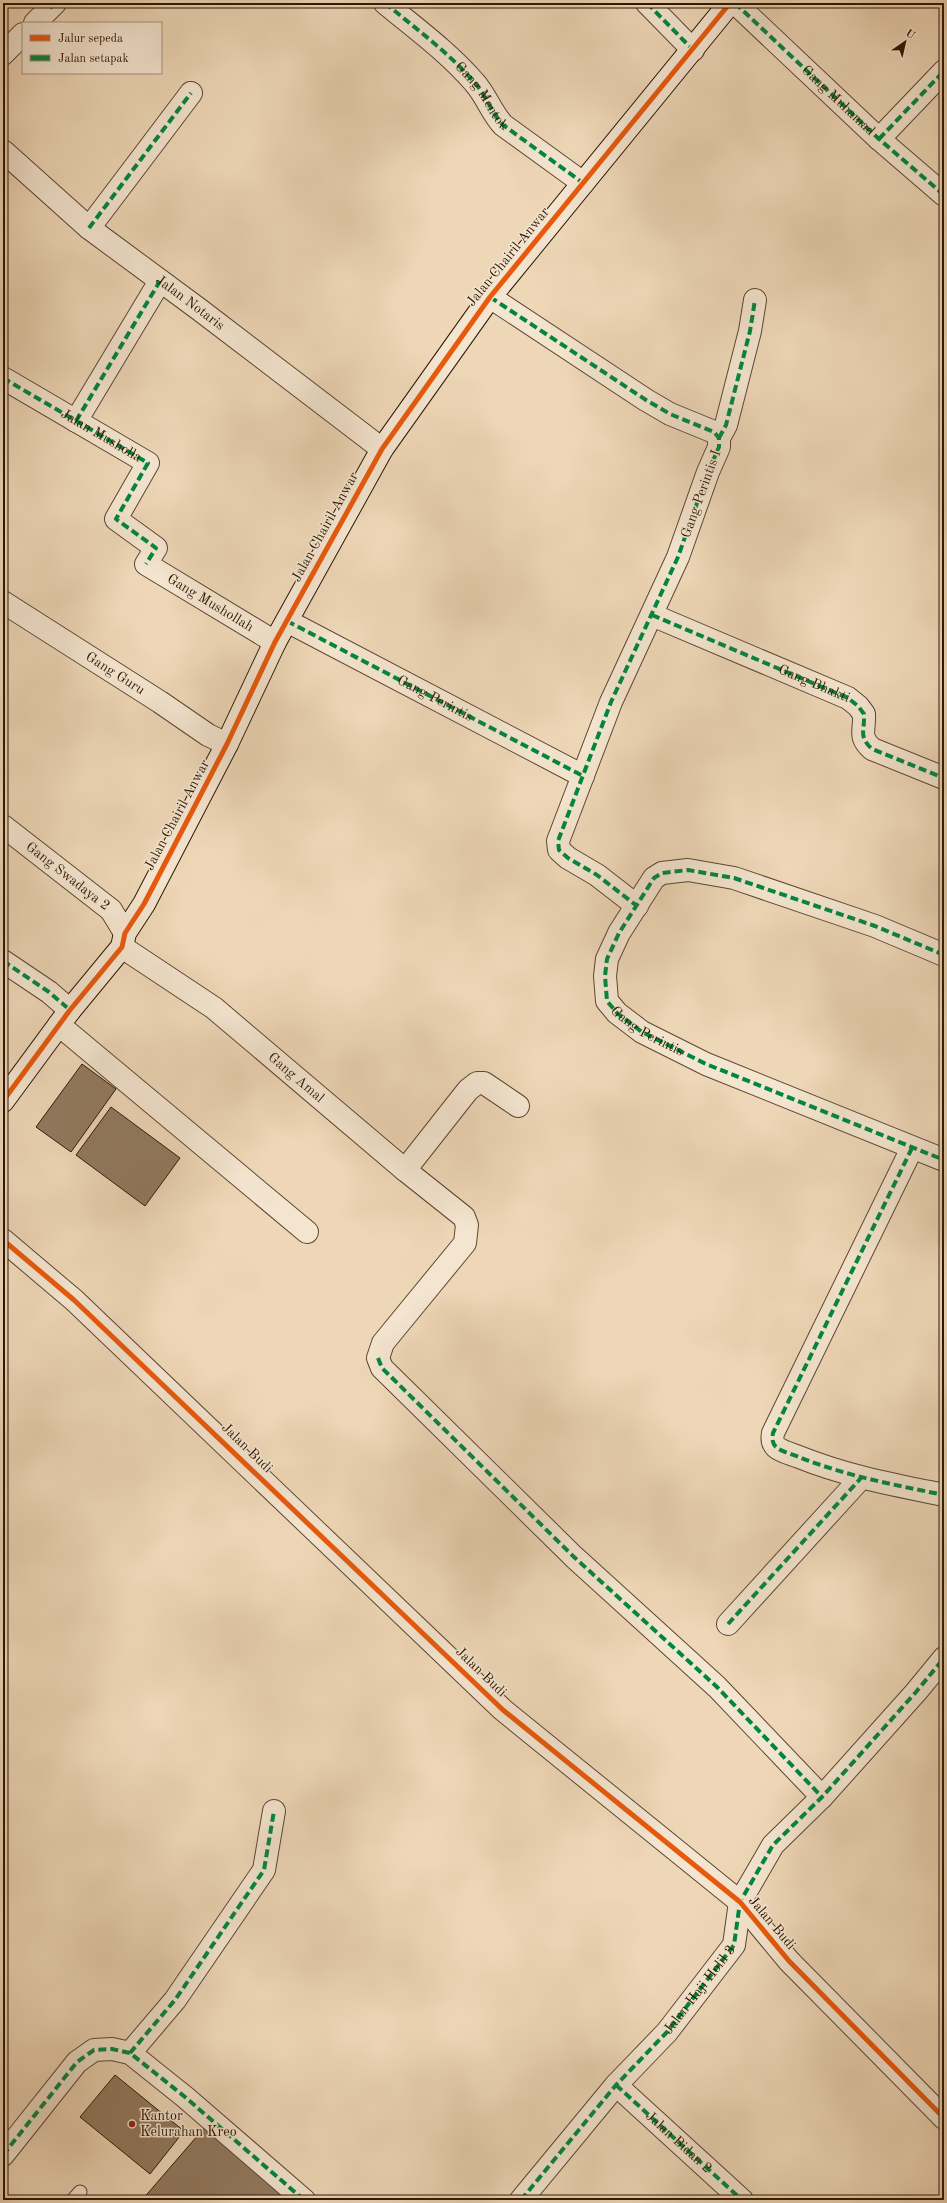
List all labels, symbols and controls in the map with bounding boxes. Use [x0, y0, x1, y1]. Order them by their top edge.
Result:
legend [22, 22, 162, 74]
north arrow [885, 22, 925, 62]
text: U [903, 28, 917, 42]
text: Jalur sepeda [58, 33, 123, 45]
text: Jalan setapak [58, 53, 129, 65]
street label: Gang Mentok [452, 59, 511, 133]
street label: Gang Muhamad [799, 63, 878, 138]
street label: Jalan Chairil Anwar [464, 205, 552, 309]
street label: Jalan Notaris [153, 273, 227, 333]
street label: Jalan Musholla [59, 407, 144, 465]
street label: Gang Perintis I [679, 448, 723, 540]
street label: Jalan Chairil Anwar [289, 470, 361, 584]
street label: Gang Mushollah [165, 572, 256, 634]
street label: Gang Guru [83, 650, 148, 698]
street label: Gang Bhakti [776, 662, 852, 705]
street label: Gang Perintis [395, 673, 475, 724]
street label: Jalan Chairil Anwar [142, 757, 212, 873]
street label: Gang Swadaya 2 [23, 839, 112, 913]
street label: Gang Perintis [608, 1004, 686, 1059]
street label: Gang Amal [265, 1050, 327, 1105]
street label: Jalan Budi [219, 1420, 275, 1476]
street label: Jalan Budi [453, 1644, 509, 1700]
street label: Jalan Budi [746, 1894, 798, 1953]
street label: Jalan Haji Holil 3 [661, 1943, 738, 2037]
place label: Kantor Kelurahan Kreo [140, 2109, 237, 2139]
street label: Jalan Bidan 2 [643, 2109, 715, 2176]
marker: Kantor Kelurahan Kreo [127, 2119, 137, 2129]

